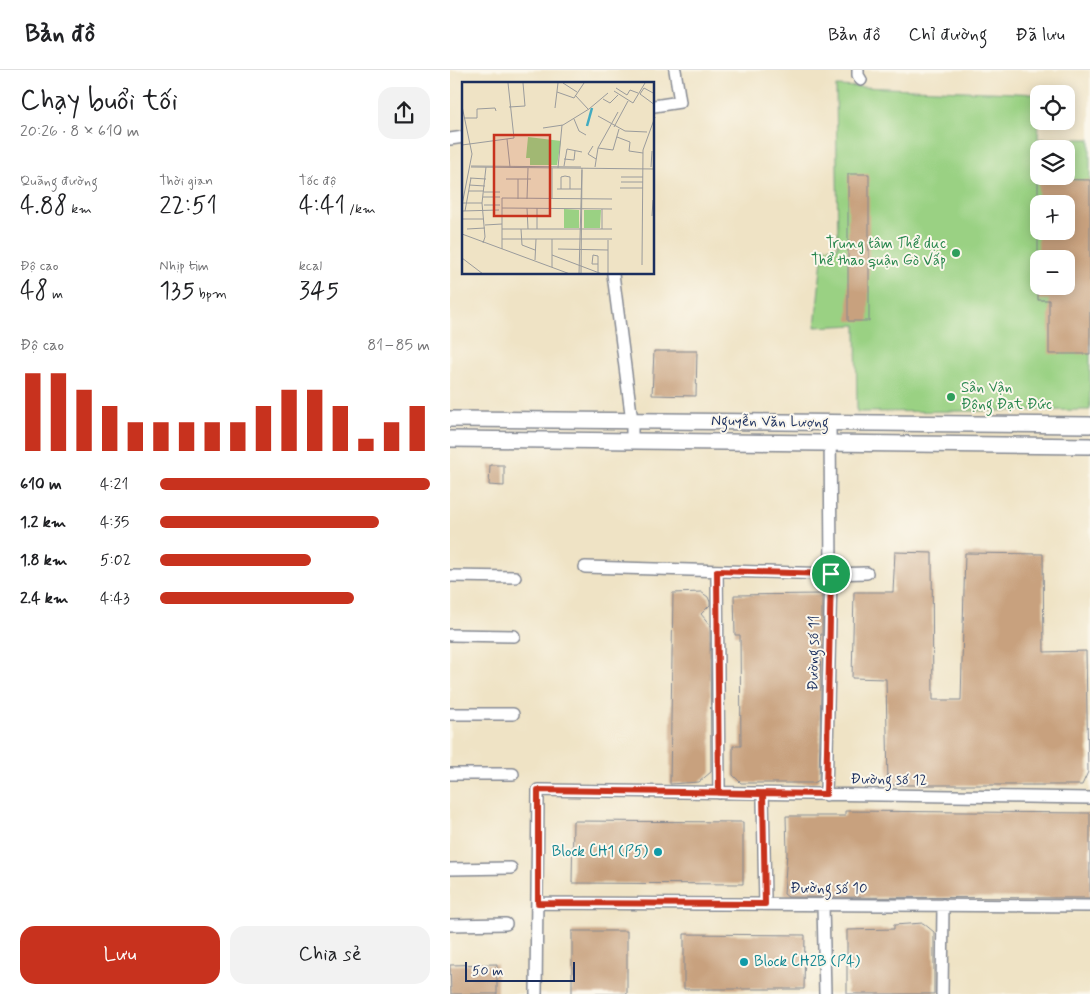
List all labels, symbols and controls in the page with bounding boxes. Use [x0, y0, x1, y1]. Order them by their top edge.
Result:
text: Bản đồ [25, 19, 95, 50]
text: Bản đồ [828, 23, 880, 47]
text: Chỉ đường [908, 23, 987, 47]
text: Đã lưu [1015, 23, 1065, 47]
inset map [462, 82, 655, 275]
text: Chạy buổi tối [20, 83, 178, 120]
map controls [1030, 85, 1075, 295]
button: locate [1030, 85, 1075, 130]
button: share [378, 87, 430, 139]
text: 20:26 · 8 × 610 m [20, 121, 139, 142]
button: layers [1030, 140, 1075, 185]
text: Quãng đường [20, 172, 98, 190]
text: Thời gian [159, 172, 213, 190]
text: Tốc độ [299, 172, 336, 190]
text: 4.88 [20, 190, 68, 223]
text: 22:51 [159, 190, 217, 223]
text: 4:41 [299, 190, 345, 223]
button: + [1030, 195, 1075, 240]
text: km [68, 200, 92, 218]
text: /km [345, 200, 376, 218]
place label: Trung tâm Thể dục Thể thao quận Gò Vấp [811, 234, 946, 271]
marker: Trung tâm Thể dục Thể thao quận Gò Vấp [950, 247, 962, 259]
button: − [1030, 250, 1075, 295]
text: Độ cao [20, 257, 58, 275]
text: Nhịp tim [159, 257, 209, 275]
text: kcal [299, 257, 322, 275]
text: 48 [20, 275, 48, 308]
text: 135 [159, 275, 195, 308]
text: 345 [299, 275, 339, 308]
text: m [48, 285, 63, 303]
text: bpm [195, 285, 227, 303]
text: Độ cao [20, 335, 64, 356]
text: 81–85 m [367, 335, 430, 356]
place label: Sân Vận Động Đạt Đức [961, 378, 1052, 416]
marker: Sân Vận Động Đạt Đức [945, 391, 957, 403]
street label: Nguyễn Văn Lượng [711, 411, 829, 434]
text: 610 m [20, 474, 62, 495]
text: 4:21 [100, 474, 128, 495]
text: 1.2 km [20, 512, 66, 533]
text: 4:35 [100, 512, 129, 533]
text: 1.8 km [20, 550, 67, 571]
text: 5:02 [100, 550, 131, 571]
pin [810, 553, 852, 595]
icon: arrive [817, 560, 845, 588]
text: 2.4 km [20, 588, 68, 609]
text: 4:43 [100, 588, 130, 609]
street label: Đường số 11 [803, 615, 826, 691]
street label: Đường số 12 [851, 769, 928, 792]
place label: Block CH1 (P5) [552, 842, 649, 862]
marker: Block CH1 (P5) [652, 846, 664, 858]
street label: Đường số 10 [790, 879, 868, 900]
button: Lưu [20, 926, 220, 984]
button: Chia sẻ [230, 926, 430, 984]
place label: Block CH2B (P4) [754, 952, 861, 972]
marker: Block CH2B (P4) [738, 956, 750, 968]
scale bar [465, 959, 575, 982]
text: 50 m [472, 962, 503, 980]

